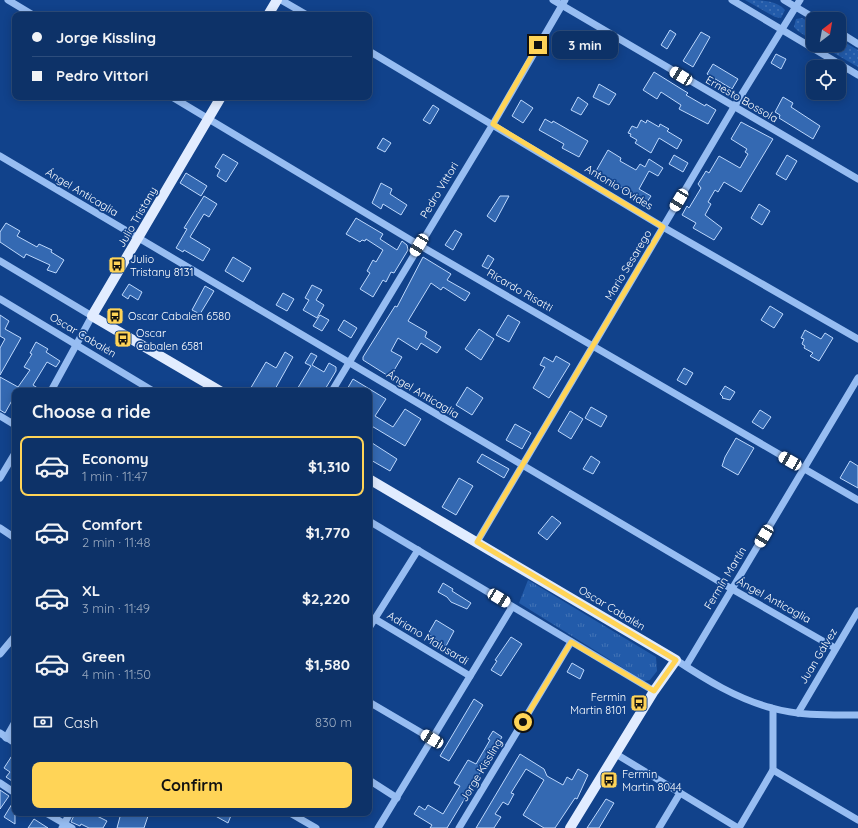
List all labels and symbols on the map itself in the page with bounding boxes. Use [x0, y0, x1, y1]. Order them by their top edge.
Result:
north arrow [806, 12, 846, 52]
callout: 3 min [552, 31, 618, 59]
route end [529, 36, 547, 54]
car [668, 65, 694, 87]
street label: Ernesto Bossola [703, 73, 781, 125]
street label: Pedro Vittori [417, 159, 461, 221]
street label: Antonio Ovides [582, 161, 656, 213]
street label: Ángel Anticaglia [43, 165, 121, 219]
street label: Julio Tristany [114, 184, 160, 250]
car [668, 187, 690, 213]
street label: Mario Sesarego [601, 227, 655, 303]
car [408, 232, 430, 258]
place label: Julio Tristany 8131 [130, 252, 194, 279]
bus stop icon: Julio Tristany 8131 [107, 255, 127, 275]
street label: Ricardo Risatti [485, 265, 555, 315]
bus stop icon: Oscar Cabalen 6580 [105, 306, 125, 326]
place label: Oscar Cabalen 6580 [128, 309, 231, 323]
street label: Oscar Cabalén [47, 310, 119, 360]
place label: Oscar Cabalen 6581 [136, 326, 203, 353]
bus stop icon: Oscar Cabalen 6581 [113, 329, 133, 349]
street label: Ángel Anticaglia [384, 367, 462, 421]
car [777, 450, 803, 472]
car [753, 523, 775, 549]
street label: Fermín Martín [701, 544, 749, 612]
street label: Ángel Anticaglia [735, 574, 813, 626]
street label: Oscar Cabalén [576, 583, 648, 633]
car [486, 587, 512, 609]
street label: Adriano Malusardi [385, 608, 471, 668]
street label: Juan Gálvez [796, 626, 840, 686]
place label: Fermin Martin 8101 [570, 690, 626, 717]
bus stop icon: Fermin Martin 8101 [629, 693, 649, 713]
route start [514, 713, 532, 731]
car [419, 728, 445, 750]
street label: Jorge Kissling [457, 736, 505, 804]
place label: Fermin Martin 8044 [622, 767, 682, 794]
bus stop icon: Fermin Martin 8044 [599, 770, 619, 790]

